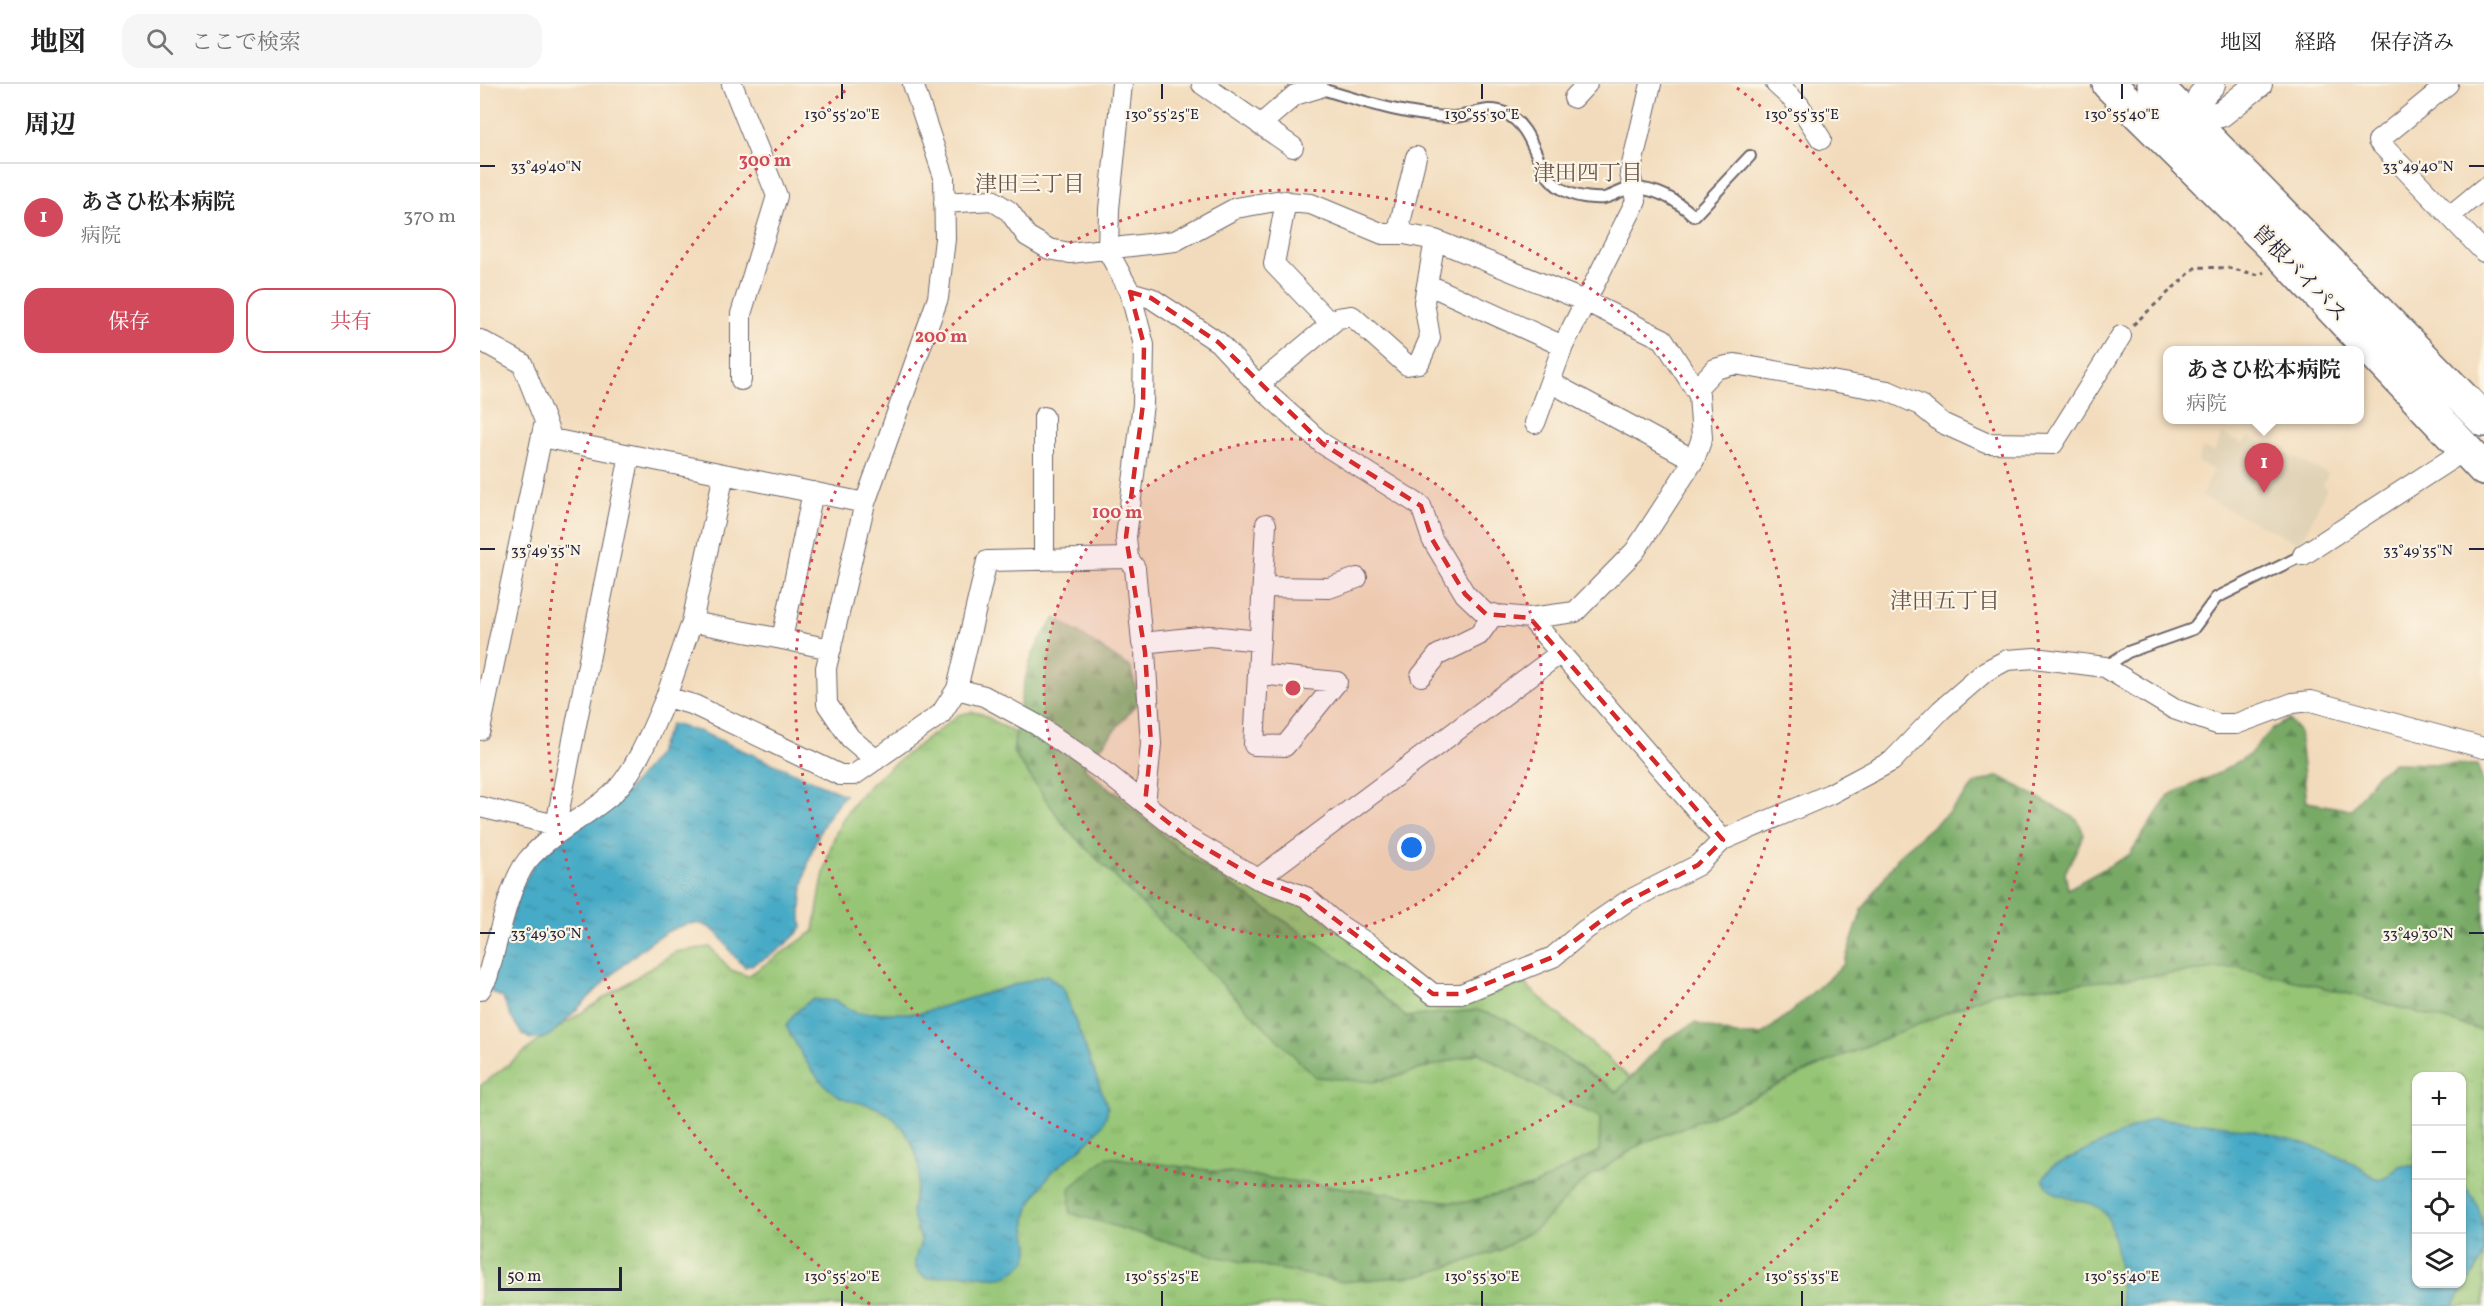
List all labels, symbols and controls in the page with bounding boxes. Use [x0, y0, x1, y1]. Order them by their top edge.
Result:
search box [122, 14, 542, 68]
text: 地図 [30, 24, 86, 63]
icon: search [143, 25, 176, 58]
text: ここで検索 [191, 28, 301, 59]
text: 地図 [2220, 29, 2262, 58]
text: 経路 [2295, 29, 2337, 58]
text: 保存済み [2370, 29, 2454, 58]
text: 130°55'20"E [804, 105, 880, 126]
text: 130°55'25"E [1125, 105, 1199, 126]
text: 130°55'30"E [1444, 105, 1520, 126]
text: 130°55'35"E [1765, 105, 1839, 126]
text: 130°55'40"E [2084, 105, 2160, 126]
text: 周辺 [24, 108, 76, 144]
text: 300 m [739, 149, 791, 174]
text: 33°49'40"N [510, 157, 582, 178]
text: 33°49'40"N [2382, 157, 2454, 178]
district label: 津田四丁目 [1533, 159, 1643, 190]
district label: 津田三丁目 [975, 170, 1085, 201]
text: あさひ松本病院 [81, 188, 235, 219]
text: 1 [39, 203, 48, 231]
text: 370 m [403, 203, 456, 231]
street label: 曽根バイパス [2245, 219, 2353, 329]
text: 病院 [81, 223, 121, 251]
button: 保存 [24, 288, 234, 353]
button: 共有 [246, 288, 456, 353]
text: 200 m [915, 325, 967, 350]
popup [2163, 346, 2364, 424]
text: あさひ松本病院 [2186, 356, 2341, 387]
text: 病院 [2186, 391, 2226, 419]
pin: 1 [2244, 444, 2284, 493]
text: 100 m [1092, 501, 1142, 526]
text: 33°49'35"N [511, 541, 581, 562]
text: 33°49'35"N [2383, 541, 2453, 562]
district label: 津田五丁目 [1890, 587, 2000, 618]
centre of rings [1283, 678, 1303, 698]
your location [1397, 833, 1426, 862]
text: 33°49'30"N [510, 924, 582, 945]
text: 33°49'30"N [2382, 924, 2454, 945]
map controls [2412, 1072, 2466, 1288]
button: + [2412, 1072, 2466, 1126]
button: − [2412, 1126, 2466, 1180]
button: locate [2412, 1180, 2466, 1234]
button: layers [2412, 1234, 2466, 1288]
scale bar [498, 1264, 622, 1292]
text: 50 m [507, 1266, 541, 1288]
text: 130°55'20"E [804, 1267, 880, 1288]
text: 130°55'25"E [1125, 1267, 1199, 1288]
text: 130°55'30"E [1444, 1267, 1520, 1288]
text: 130°55'35"E [1765, 1267, 1839, 1288]
text: 130°55'40"E [2084, 1267, 2160, 1288]

